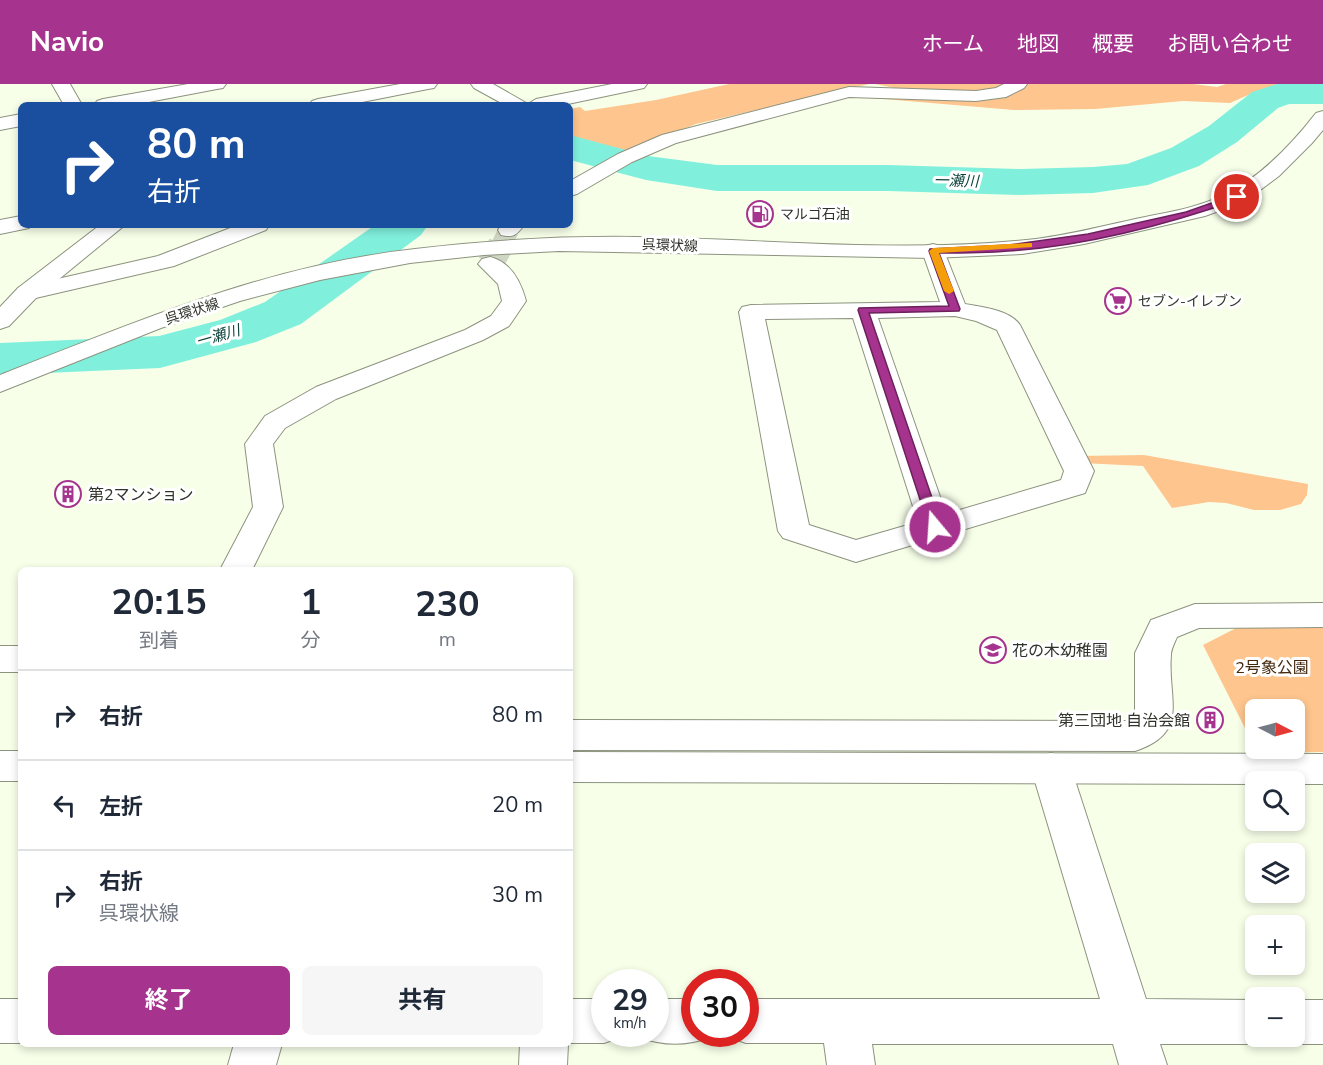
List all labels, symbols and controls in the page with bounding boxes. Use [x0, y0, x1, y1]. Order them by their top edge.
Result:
text: Navio [30, 23, 104, 61]
text: ホーム [922, 30, 984, 58]
text: 地図 [1017, 30, 1059, 58]
text: 概要 [1092, 30, 1134, 58]
text: お問い合わせ [1167, 30, 1293, 58]
text: 80 m [147, 116, 246, 173]
icon: right [48, 126, 126, 204]
water label: 一瀬川 [933, 171, 981, 191]
pin [1211, 171, 1262, 222]
text: 右折 [147, 174, 201, 211]
icon: arrive [1220, 180, 1253, 213]
fuel station icon: マルゴ石油 [745, 199, 775, 229]
place label: マルゴ石油 [780, 205, 850, 224]
street label: 呉環状線 [642, 235, 698, 256]
supermarket icon: セブン-イレブン [1103, 286, 1133, 316]
place label: セブン-イレブン [1138, 292, 1242, 311]
street label: 呉環状線 [163, 294, 222, 329]
water label: 一瀬川 [194, 320, 244, 352]
building icon: 第2マンション [53, 479, 83, 509]
place label: 第2マンション [88, 484, 194, 506]
position arrow [903, 495, 967, 559]
text: 20:15 [111, 578, 207, 627]
text: 1 [300, 578, 322, 627]
text: 230 [415, 580, 480, 629]
text: m [439, 626, 456, 653]
text: 到着 [139, 627, 179, 654]
text: 分 [301, 627, 321, 654]
school or university icon: 花の木幼稚園 [978, 635, 1008, 665]
place label: 花の木幼稚園 [1012, 640, 1108, 662]
park label: 2号象公園 [1235, 657, 1309, 679]
icon: right [48, 699, 81, 732]
north arrow [1245, 699, 1305, 759]
map controls [1245, 699, 1305, 1047]
text: 80 m [492, 700, 543, 730]
text: 右折 [99, 702, 143, 732]
building icon: 第三団地 自治会館 [1195, 705, 1225, 735]
place label: 第三団地 自治会館 [1058, 710, 1190, 732]
button: search [1245, 771, 1305, 831]
icon: left [48, 789, 81, 822]
text: 20 m [492, 790, 543, 820]
text: 左折 [99, 792, 143, 822]
button: layers [1245, 843, 1305, 903]
text: 右折 [99, 867, 143, 897]
icon: right [48, 879, 81, 912]
text: 30 m [492, 880, 543, 910]
text: 呉環状線 [99, 900, 179, 927]
button: + [1245, 915, 1305, 975]
button: 終了 [48, 966, 290, 1035]
button: 共有 [302, 966, 543, 1035]
speed limit sign: 30 [681, 969, 759, 1047]
text: 29 [612, 980, 648, 1021]
button: − [1245, 987, 1305, 1047]
text: km/h [613, 1013, 647, 1033]

